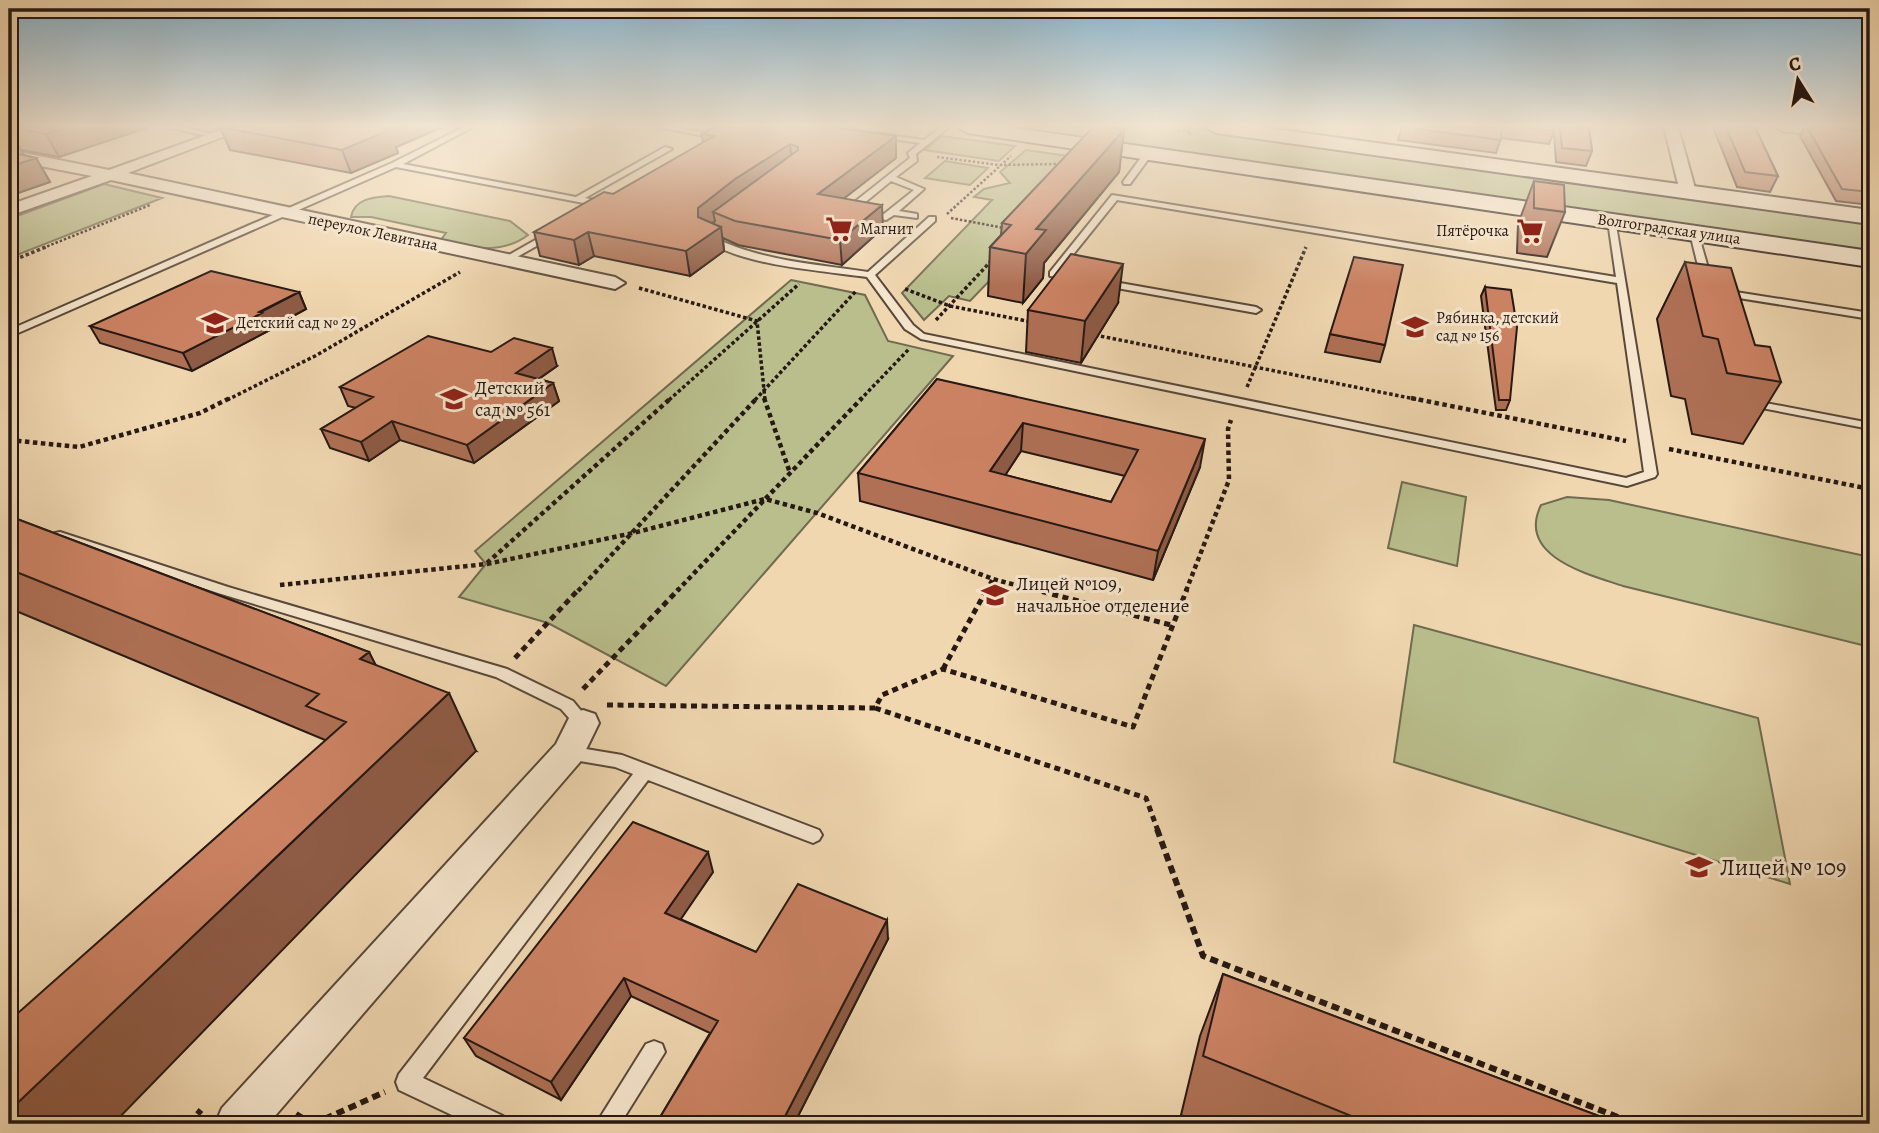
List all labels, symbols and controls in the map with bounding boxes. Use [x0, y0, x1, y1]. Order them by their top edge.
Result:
north arrow [1764, 46, 1834, 116]
text: С [1787, 50, 1803, 78]
street label: переулок Левитана [306, 207, 441, 257]
street label: Волгоградская улица [1596, 208, 1743, 250]
supermarket icon: Магнит [824, 214, 854, 244]
supermarket icon: Пятёрочка [1515, 216, 1545, 246]
place label: Магнит [860, 218, 913, 240]
place label: Пятёрочка [1436, 220, 1510, 242]
place label: Рябинка, детский сад № 156 [1436, 307, 1559, 347]
school or university icon: Детский сад № 29 [200, 308, 230, 338]
place label: Детский сад № 29 [236, 312, 356, 334]
school or university icon: Рябинка, детский сад № 156 [1400, 312, 1430, 342]
place label: Детский сад № 561 [475, 375, 551, 423]
school or university icon: Детский сад № 561 [439, 384, 469, 414]
place label: Лицей №109, начальное отделение [1016, 571, 1190, 619]
school or university icon: Лицей №109, начальное отделение [980, 580, 1010, 610]
school or university icon: Лицей № 109 [1684, 852, 1714, 882]
place label: Лицей № 109 [1720, 852, 1847, 883]

